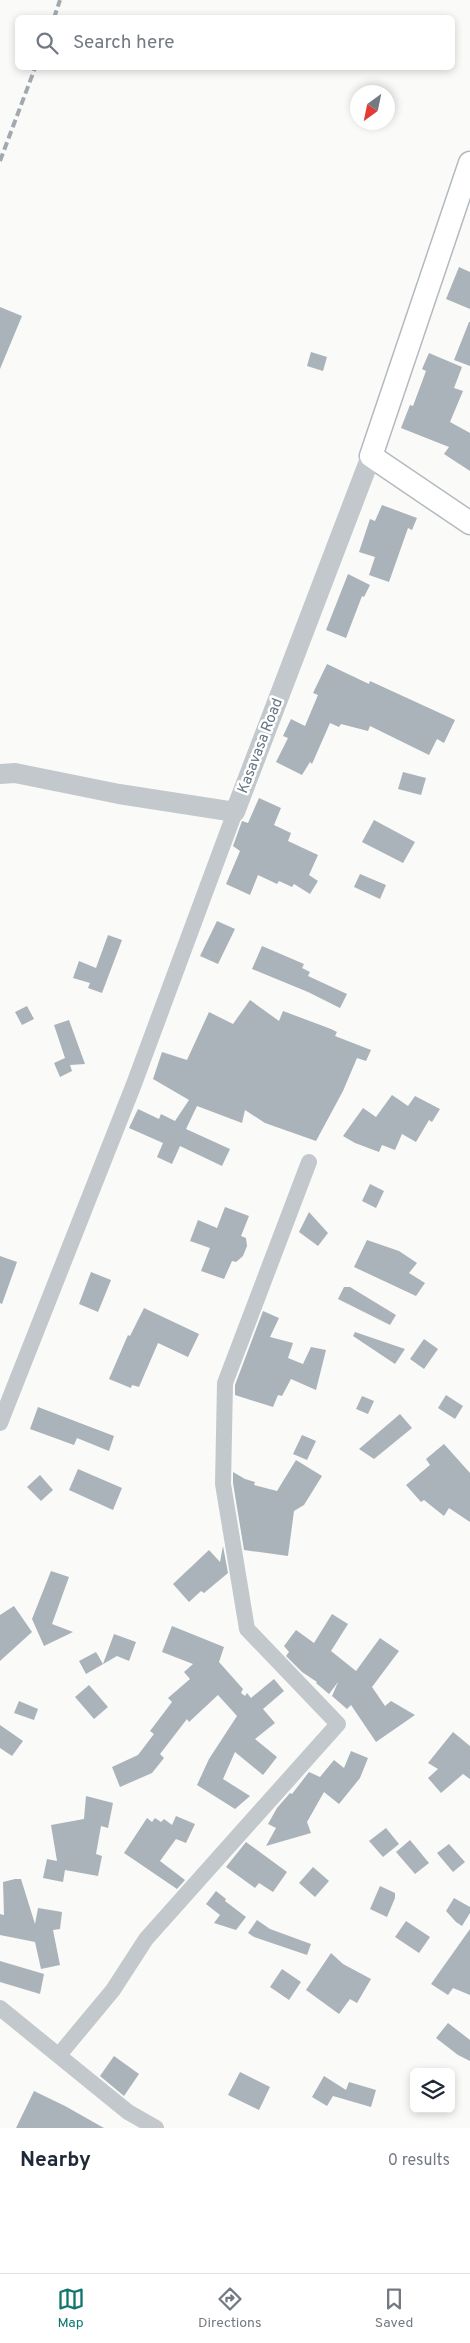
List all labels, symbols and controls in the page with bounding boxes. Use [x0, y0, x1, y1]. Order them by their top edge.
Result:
search box [15, 15, 455, 70]
icon: search [33, 29, 61, 57]
text: Search here [73, 31, 175, 55]
north arrow [350, 85, 395, 130]
street label: Kasavasa Road [234, 696, 288, 796]
map controls [410, 2068, 455, 2113]
button: layers [410, 2068, 455, 2113]
text: Nearby [20, 2147, 91, 2174]
text: 0 results [388, 2151, 450, 2171]
tab: Map [57, 2285, 85, 2332]
tab: Directions [198, 2285, 262, 2332]
tab: Saved [375, 2285, 413, 2332]

